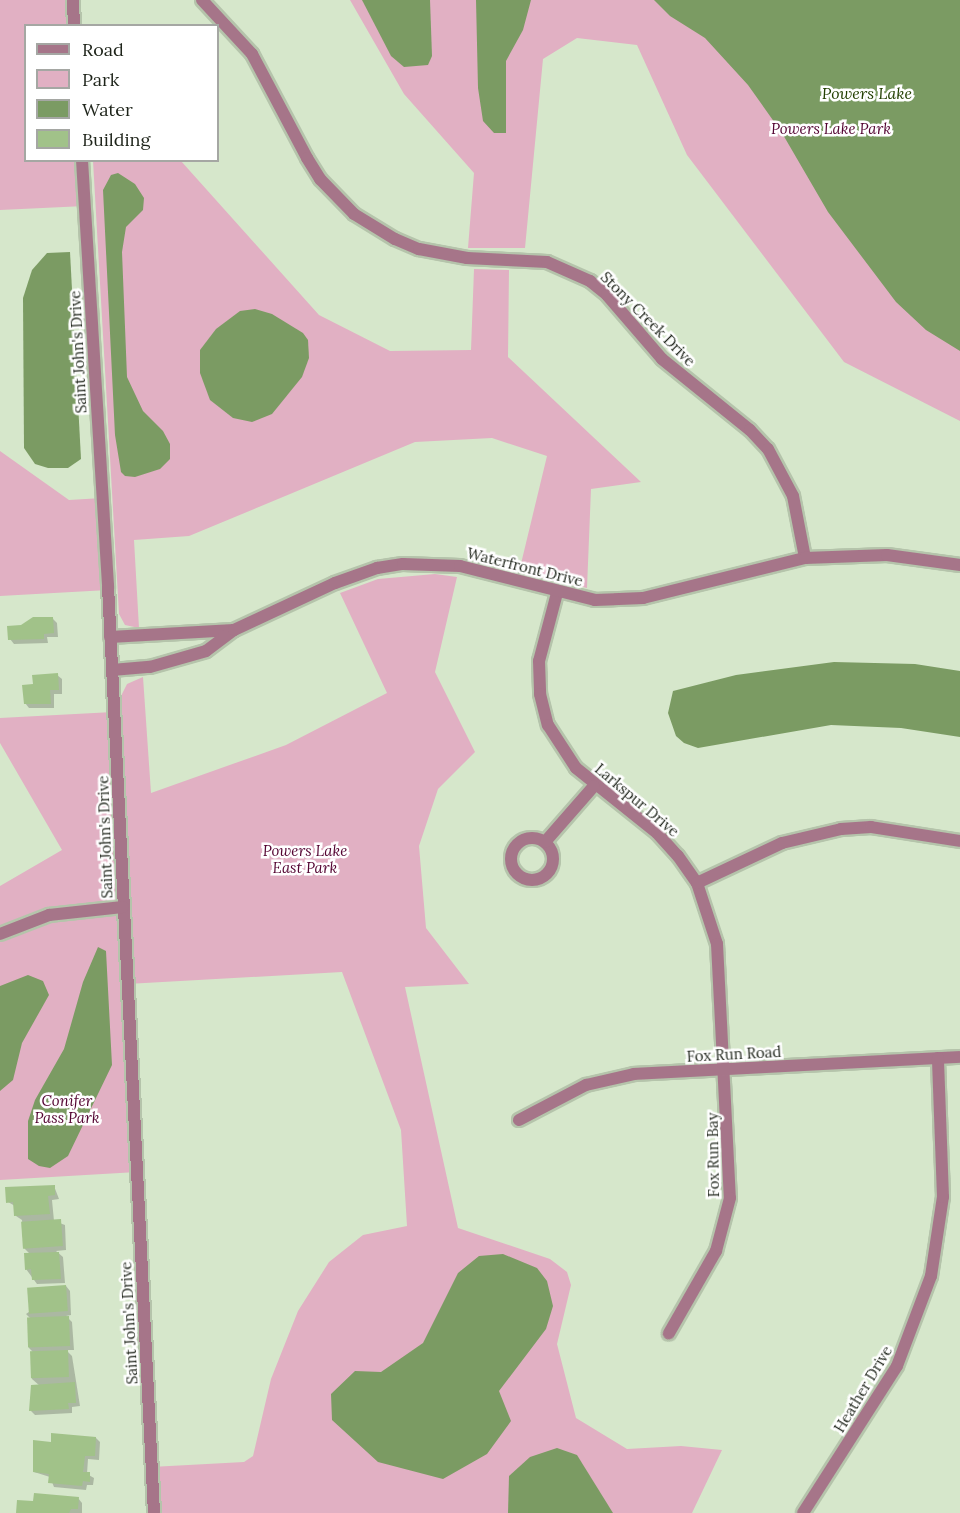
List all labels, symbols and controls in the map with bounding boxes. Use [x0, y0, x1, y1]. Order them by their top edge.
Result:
legend [24, 24, 219, 162]
text: Road [82, 38, 124, 61]
text: Park [82, 68, 119, 91]
water label: Powers Lake [822, 83, 912, 103]
text: Water [82, 98, 133, 121]
park label: Powers Lake Park [771, 120, 891, 138]
text: Building [82, 128, 150, 151]
street label: Stony Creek Drive [597, 268, 699, 370]
street label: Saint John's Drive [66, 290, 90, 414]
street label: Waterfront Drive [465, 544, 585, 590]
street label: Larkspur Drive [591, 760, 683, 840]
street label: Saint John's Drive [94, 775, 116, 899]
park label: Powers Lake East Park [263, 841, 347, 876]
street label: Fox Run Road [686, 1043, 782, 1065]
park label: Conifer Pass Park [34, 1091, 100, 1126]
street label: Fox Run Bay [703, 1112, 723, 1198]
street label: Saint John's Drive [117, 1261, 141, 1385]
street label: Heather Drive [830, 1342, 896, 1436]

